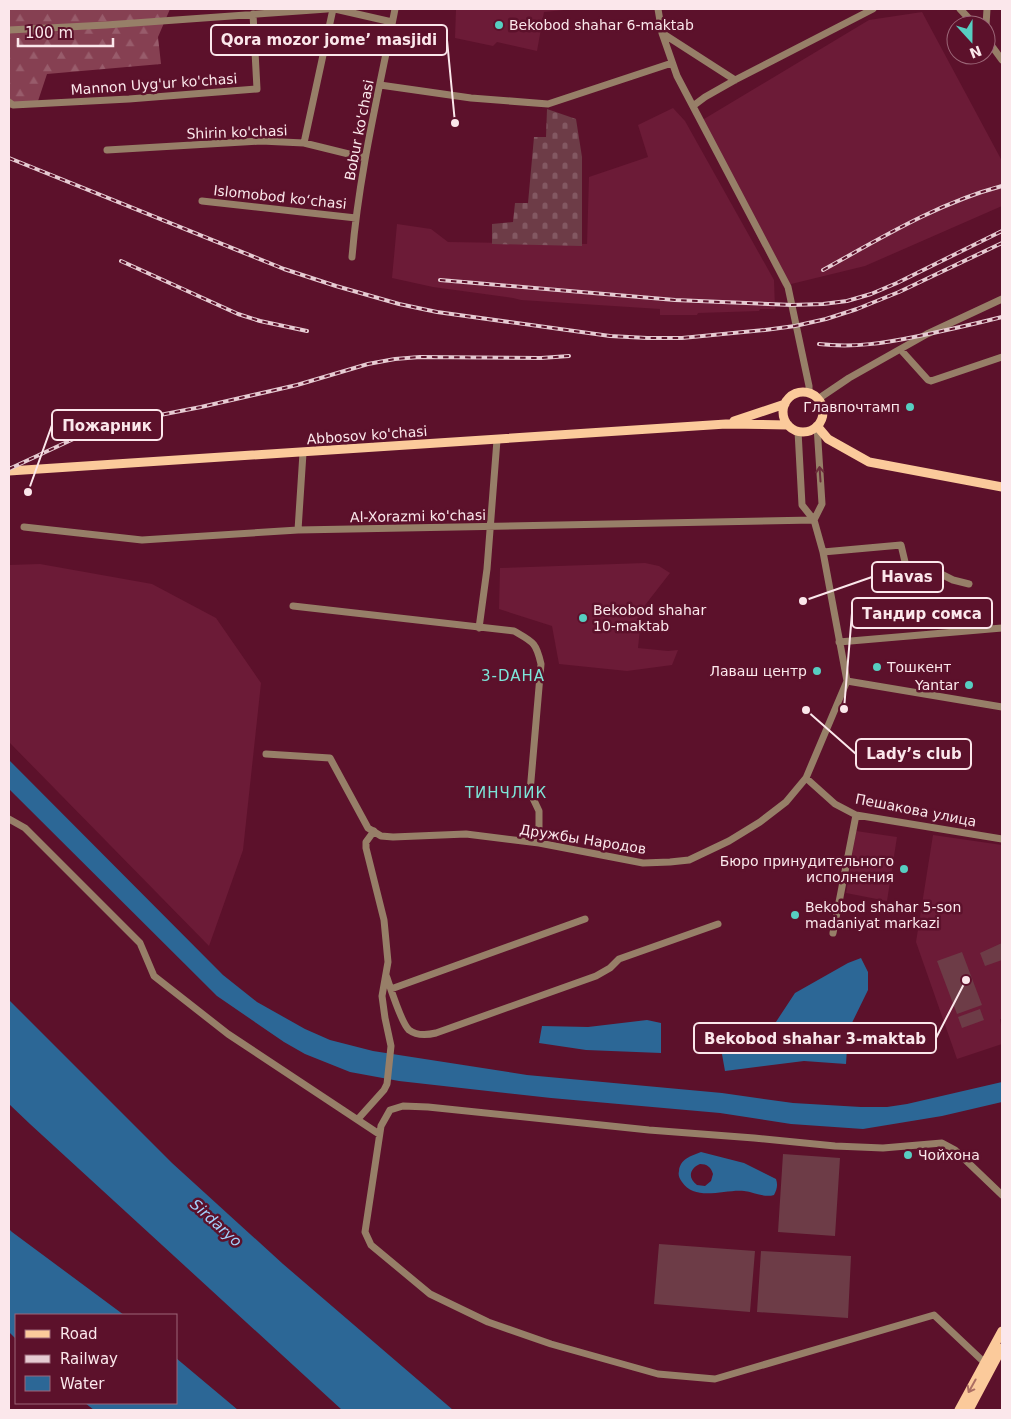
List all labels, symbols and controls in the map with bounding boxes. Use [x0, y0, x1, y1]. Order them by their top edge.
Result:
scale bar [18, 15, 112, 47]
north arrow [946, 15, 996, 65]
place label: Bekobod shahar 6-maktab [509, 17, 694, 33]
marker: Bekobod shahar 6-maktab [493, 19, 505, 31]
text: 100 m [25, 24, 73, 42]
callout: Qora mozor jome’ masjidi [211, 25, 447, 55]
text: Qora mozor jome’ masjidi [221, 31, 437, 49]
text: N [967, 43, 984, 62]
street label: Mannon Uyg'ur ko'chasi [70, 70, 238, 98]
street label: Bobur ko'chasi [341, 78, 377, 182]
street label: Shirin ko'chasi [186, 122, 288, 142]
street label: Islomobod koʻchasi [213, 182, 347, 212]
place label: Главпочтамп [803, 399, 900, 415]
marker: Главпочтамп [904, 401, 916, 413]
callout: Пожарник [52, 410, 162, 440]
text: Пожарник [62, 417, 152, 435]
street label: Abbosov ko'chasi [306, 423, 428, 447]
one-way arrow [816, 466, 825, 482]
street label: Al-Xorazmi ko'chasi [350, 507, 486, 525]
callout: Havas [872, 562, 943, 592]
text: Havas [881, 568, 933, 586]
callout: Тандир сомса [852, 598, 992, 628]
place label: Bekobod shahar 10-maktab [593, 602, 706, 634]
text: Тандир сомса [862, 605, 982, 623]
marker: Bekobod shahar 10-maktab [577, 612, 589, 624]
place label: Тошкент [886, 659, 951, 675]
marker: Тошкент [871, 661, 883, 673]
place label: Лаваш центр [709, 663, 807, 679]
marker: Лаваш центр [811, 665, 823, 677]
district label: 3-DAHA [481, 667, 545, 685]
place label: Yantar [914, 677, 959, 693]
marker: Yantar [963, 679, 975, 691]
callout: Lady’s club [856, 739, 971, 769]
text: Lady’s club [866, 745, 962, 763]
district label: ТИНЧЛИК [464, 784, 547, 802]
street label: Пешакова улица [854, 790, 978, 830]
street label: Дружбы Народов [519, 821, 647, 857]
place label: Бюро принудительного исполнения [720, 853, 894, 885]
marker: Бюро принудительного исполнения [898, 863, 910, 875]
place label: Bekobod shahar 5-son madaniyat markazi [805, 899, 961, 931]
marker: Bekobod shahar 5-son madaniyat markazi [789, 909, 801, 921]
callout: Bekobod shahar 3-maktab [694, 1023, 936, 1053]
text: Bekobod shahar 3-maktab [704, 1030, 926, 1048]
place label: Чойхона [918, 1147, 980, 1163]
marker: Чойхона [902, 1149, 914, 1161]
water label: Sirdaryo [187, 1195, 245, 1251]
legend [15, 1314, 178, 1404]
text: Road [60, 1325, 98, 1343]
text: Railway [60, 1350, 118, 1368]
text: Water [60, 1375, 105, 1393]
one-way arrow [967, 1378, 976, 1393]

